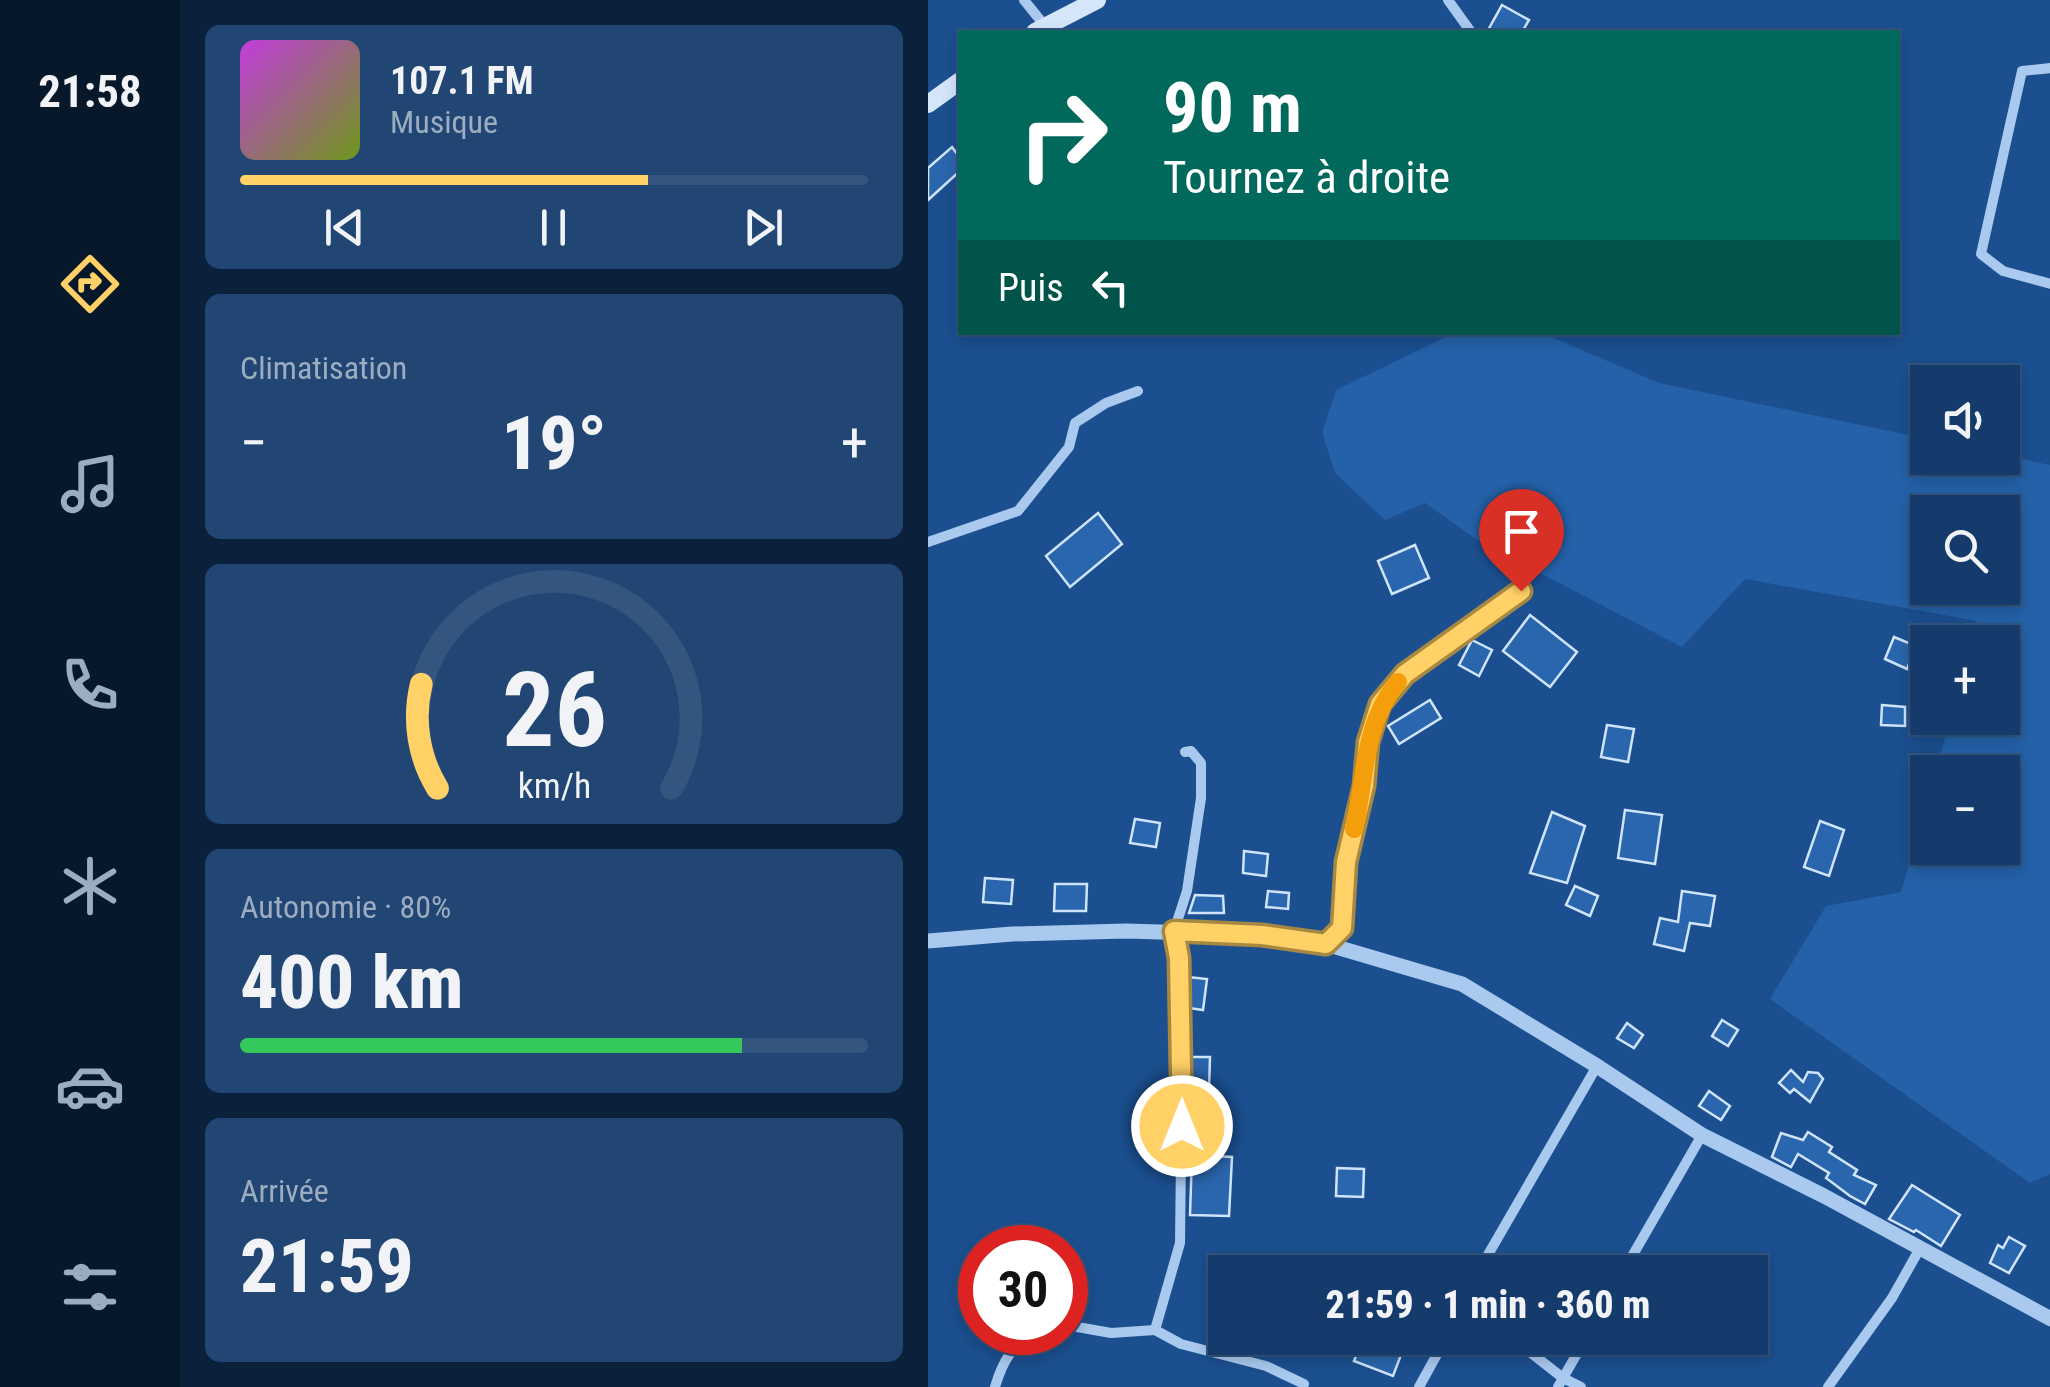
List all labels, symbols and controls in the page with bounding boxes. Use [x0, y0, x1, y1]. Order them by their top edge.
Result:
text: 107.1 FM [390, 59, 534, 103]
text: 21:58 [38, 65, 142, 118]
text: 90 m [1163, 67, 1302, 149]
icon: right [998, 70, 1128, 200]
text: Musique [390, 103, 498, 141]
text: Tournez à droite [1163, 151, 1450, 204]
icon: previous [317, 200, 372, 255]
icon: pause [526, 200, 581, 255]
icon: next [736, 200, 791, 255]
icon: directions [55, 249, 125, 319]
icon: left [1083, 260, 1138, 315]
text: Puis [998, 266, 1063, 310]
text: Climatisation [240, 349, 407, 387]
map controls [1910, 365, 2020, 865]
button: sound [1910, 365, 2020, 475]
text: 19° [501, 399, 607, 487]
text: − [240, 411, 268, 475]
text: + [841, 411, 868, 475]
icon: music [55, 449, 125, 519]
pin [1479, 489, 1564, 592]
button: search [1910, 495, 2020, 605]
icon: arrive [1494, 504, 1549, 559]
button: + [1910, 625, 2020, 735]
icon: phone [55, 650, 125, 720]
text: 26 [501, 650, 607, 771]
button: − [1910, 755, 2020, 865]
text: km/h [517, 765, 591, 807]
icon: climate [55, 851, 125, 921]
text: Autonomie · 80% [240, 888, 451, 926]
text: 400 km [240, 938, 463, 1026]
icon: car [55, 1051, 125, 1121]
position arrow [1130, 1074, 1234, 1178]
text: Arrivée [240, 1172, 329, 1210]
text: 21:59 [240, 1222, 414, 1310]
speed limit sign: 30 [958, 1225, 1088, 1355]
icon: filters [55, 1252, 125, 1322]
text: 21:59 · 1 min · 360 m [1326, 1283, 1650, 1327]

